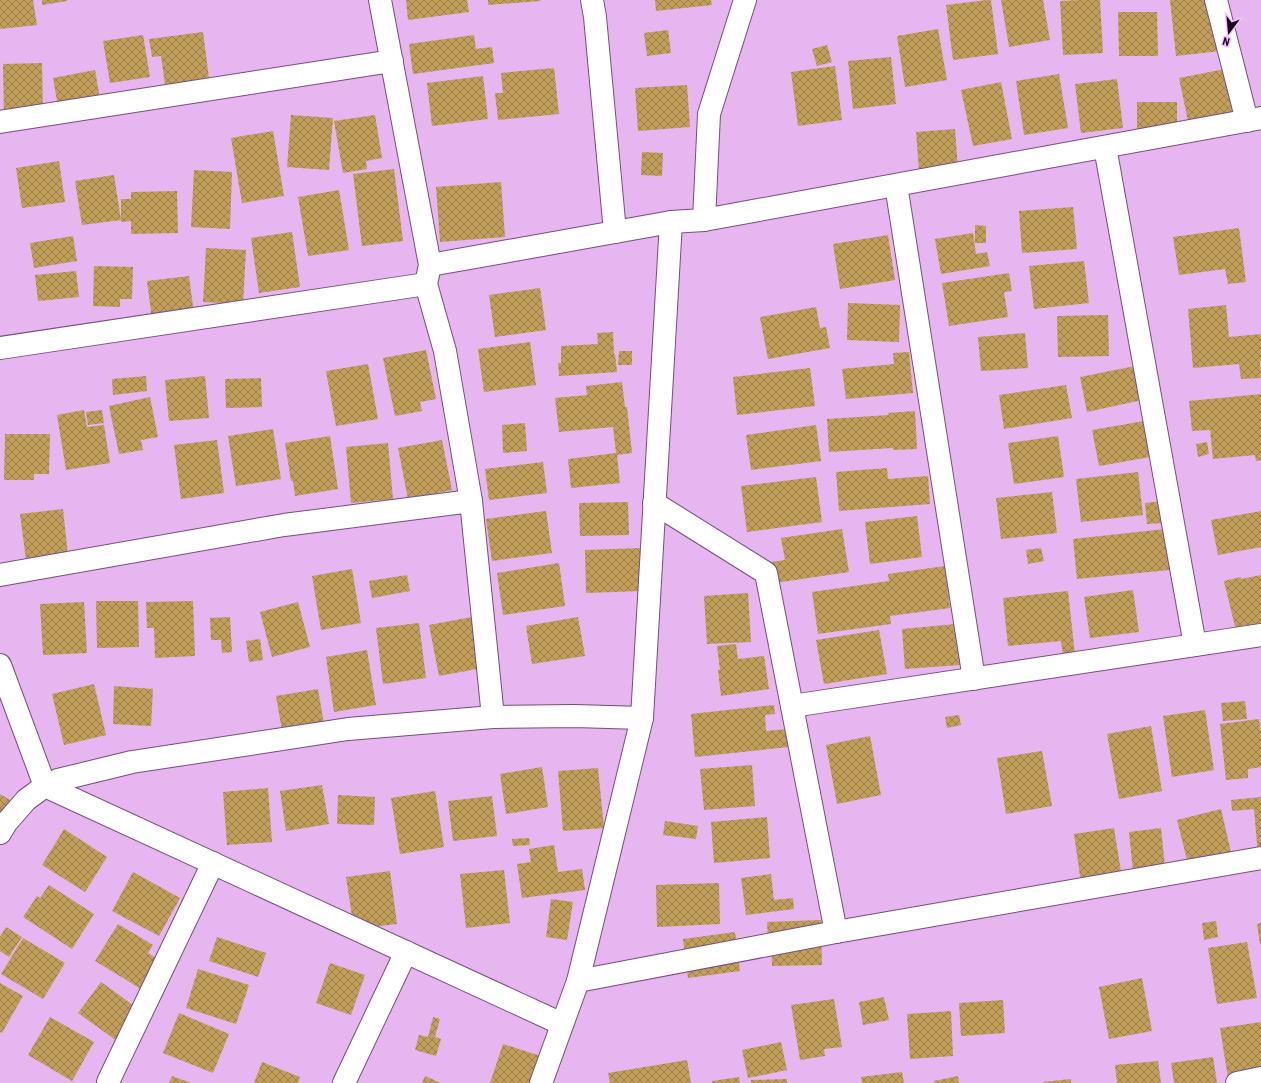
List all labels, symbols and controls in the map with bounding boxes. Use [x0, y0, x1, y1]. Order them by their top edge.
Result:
north arrow [1209, 12, 1249, 52]
text: N [1221, 34, 1231, 48]

